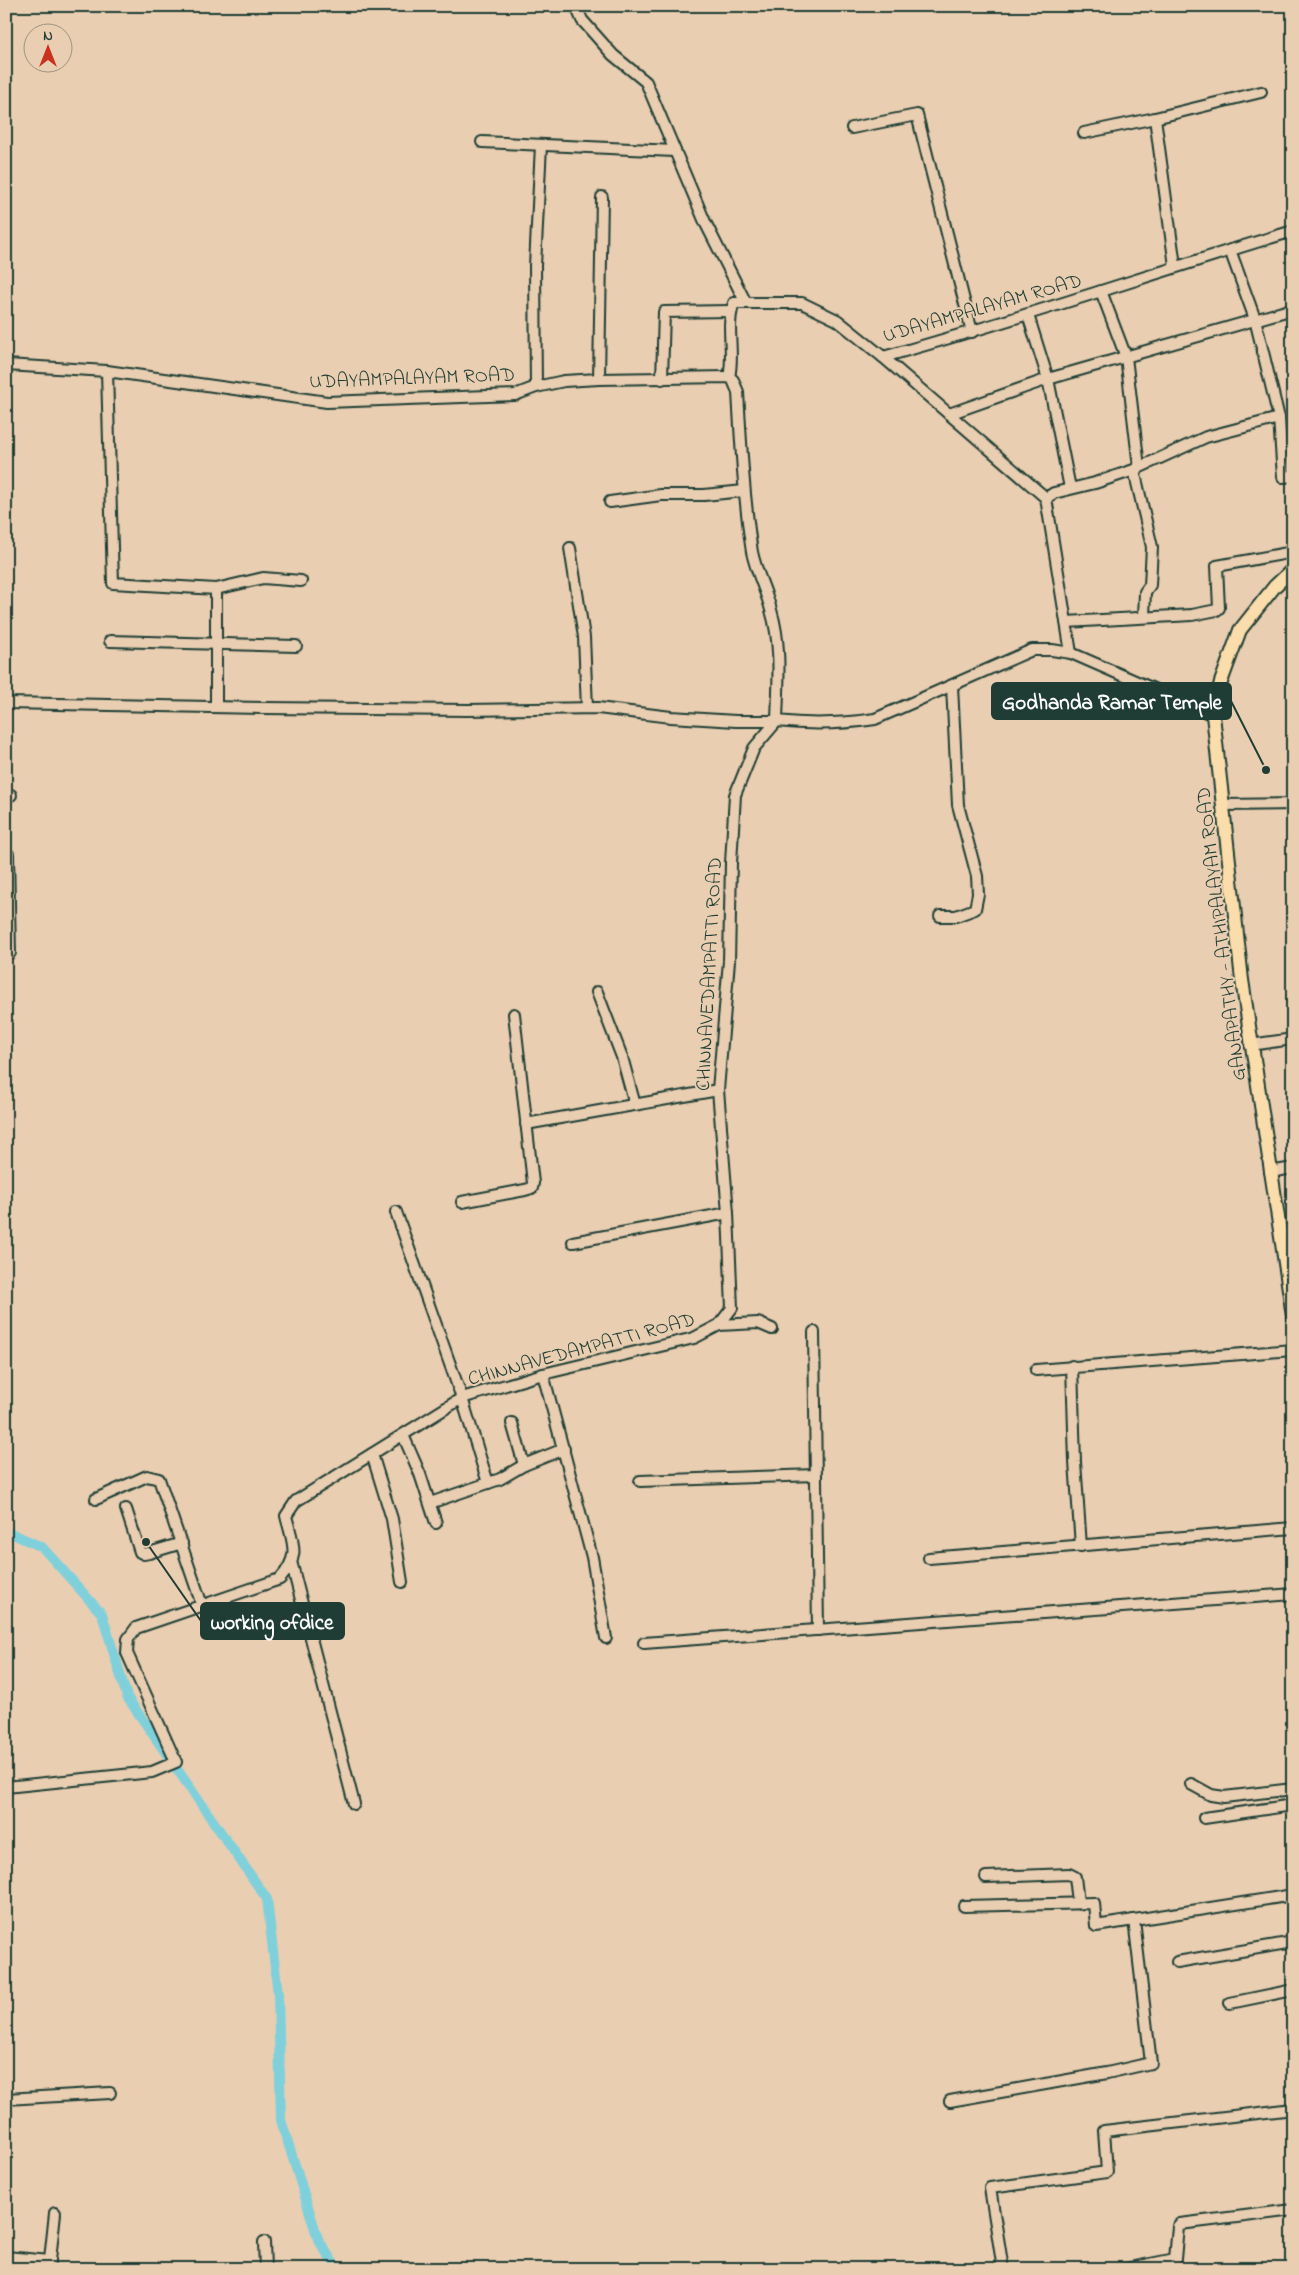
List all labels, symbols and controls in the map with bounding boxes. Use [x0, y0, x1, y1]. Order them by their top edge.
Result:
north arrow [22, 22, 72, 72]
text: N [43, 26, 53, 47]
street label: UDAYAMPALAYAM ROAD [880, 267, 1086, 352]
street label: UDAYAMPALAYAM ROAD [309, 361, 515, 398]
callout: Godhanda Ramar Temple [992, 683, 1231, 719]
text: Godhanda Ramar Temple [1002, 689, 1222, 719]
street label: GANAPATHY - ATHIPALAYAM ROAD [1190, 785, 1255, 1082]
street label: CHINNAVEDAMPATTI ROAD [690, 857, 731, 1092]
street label: CHINNAVEDAMPATTI ROAD [465, 1306, 698, 1395]
callout: working ofdice [201, 1603, 344, 1639]
text: working ofdice [211, 1609, 334, 1641]

